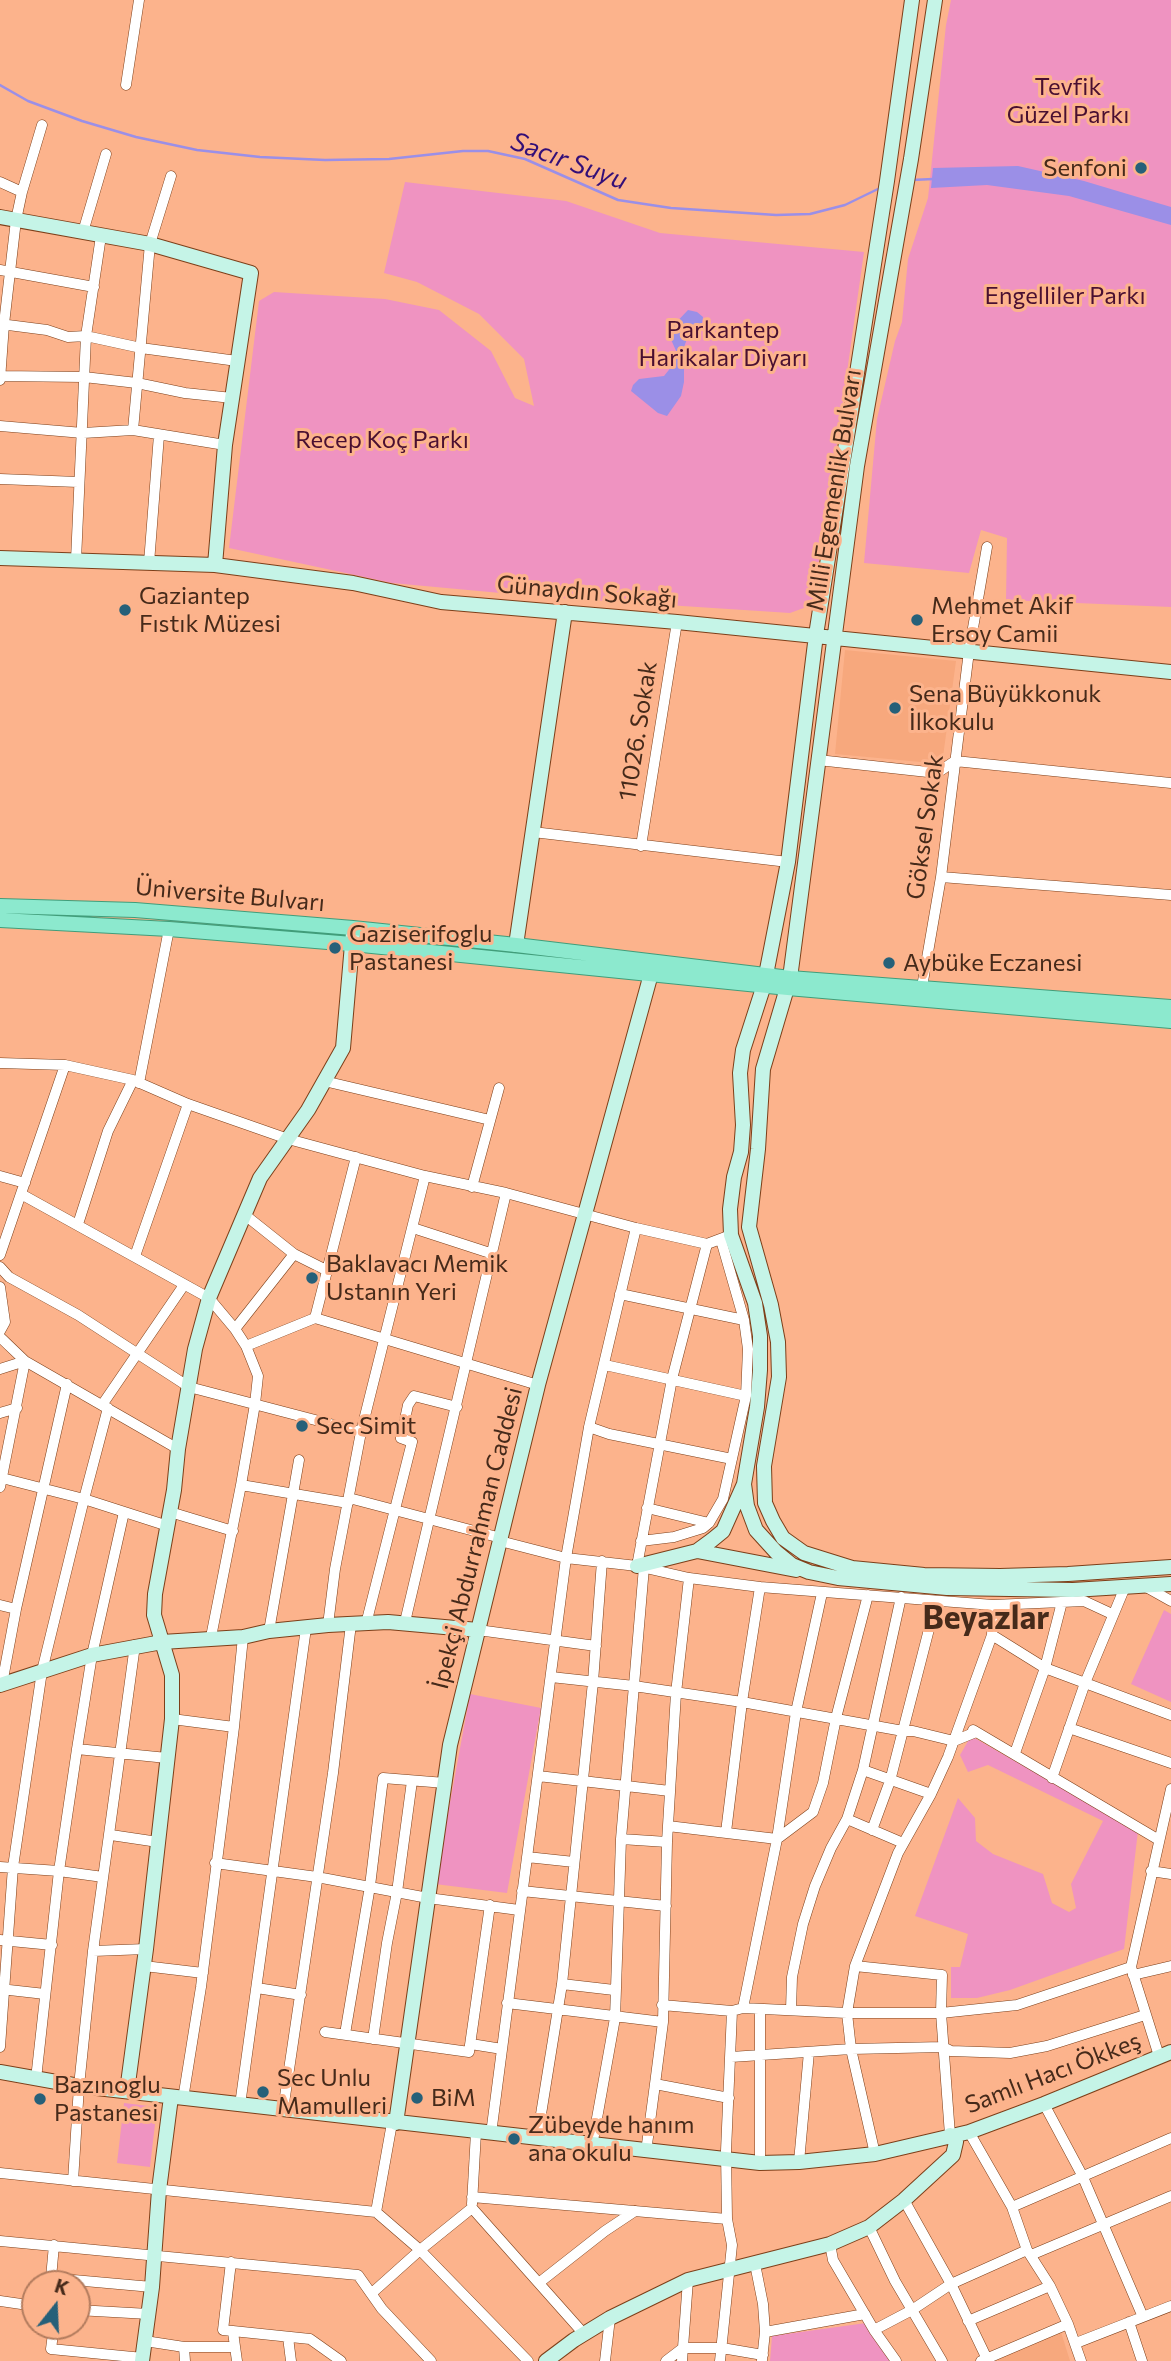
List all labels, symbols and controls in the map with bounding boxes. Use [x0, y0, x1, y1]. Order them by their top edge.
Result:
park label: Tevfik Güzel Parkı [1007, 73, 1129, 129]
water label: Sacır Suyu [507, 126, 631, 196]
place label: Senfoni [1043, 154, 1127, 182]
marker: Senfoni [1133, 160, 1149, 176]
park label: Engelliler Parkı [984, 282, 1146, 310]
park label: Parkantep Harikalar Diyarı [638, 316, 808, 372]
street label: Milli Egemenlik Bulvarı [801, 367, 867, 613]
park label: Recep Koç Parkı [295, 426, 469, 454]
street label: Günaydın Sokağı [496, 570, 678, 614]
place label: Gaziantep Fıstık Müzesi [139, 582, 281, 638]
place label: Mehmet Akif Ersoy Camii [931, 592, 1073, 648]
marker: Gaziantep Fıstık Müzesi [117, 602, 133, 618]
marker: Mehmet Akif Ersoy Camii [909, 612, 925, 628]
street label: 11026. Sokak [613, 659, 663, 803]
place label: Sena Büyükkonuk İlkokulu [909, 680, 1101, 736]
marker: Sena Büyükkonuk İlkokulu [887, 700, 903, 716]
street label: Göksel Sokak [901, 753, 949, 901]
street label: Üniversite Bulvarı [134, 872, 326, 918]
place label: Gaziserifoglu Pastanesi [349, 920, 492, 976]
marker: Gaziserifoglu Pastanesi [327, 940, 343, 956]
place label: Aybüke Eczanesi [903, 949, 1082, 977]
marker: Aybüke Eczanesi [881, 955, 897, 971]
place label: Baklavacı Memik Ustanın Yeri [326, 1250, 508, 1306]
marker: Baklavacı Memik Ustanın Yeri [304, 1270, 320, 1286]
street label: İpekçi Abdurrahman Caddesi [426, 1384, 528, 1692]
place label: Sec Simit [316, 1412, 416, 1440]
marker: Sec Simit [294, 1418, 310, 1434]
district label: Beyazlar [923, 1599, 1049, 1637]
street label: Samlı Hacı Ökkeş [961, 2026, 1145, 2120]
place label: Sec Unlu Mamulleri [277, 2064, 387, 2120]
place label: Bazınoglu Pastanesi [54, 2071, 161, 2127]
marker: Sec Unlu Mamulleri [255, 2084, 271, 2100]
place label: BiM [431, 2084, 476, 2112]
marker: BiM [409, 2090, 425, 2106]
marker: Bazınoglu Pastanesi [32, 2091, 48, 2107]
place label: Zübeyde hanım ana okulu [528, 2111, 694, 2167]
marker: Zübeyde hanım ana okulu [506, 2131, 522, 2147]
north arrow [21, 2270, 91, 2340]
text: K [52, 2273, 72, 2299]

